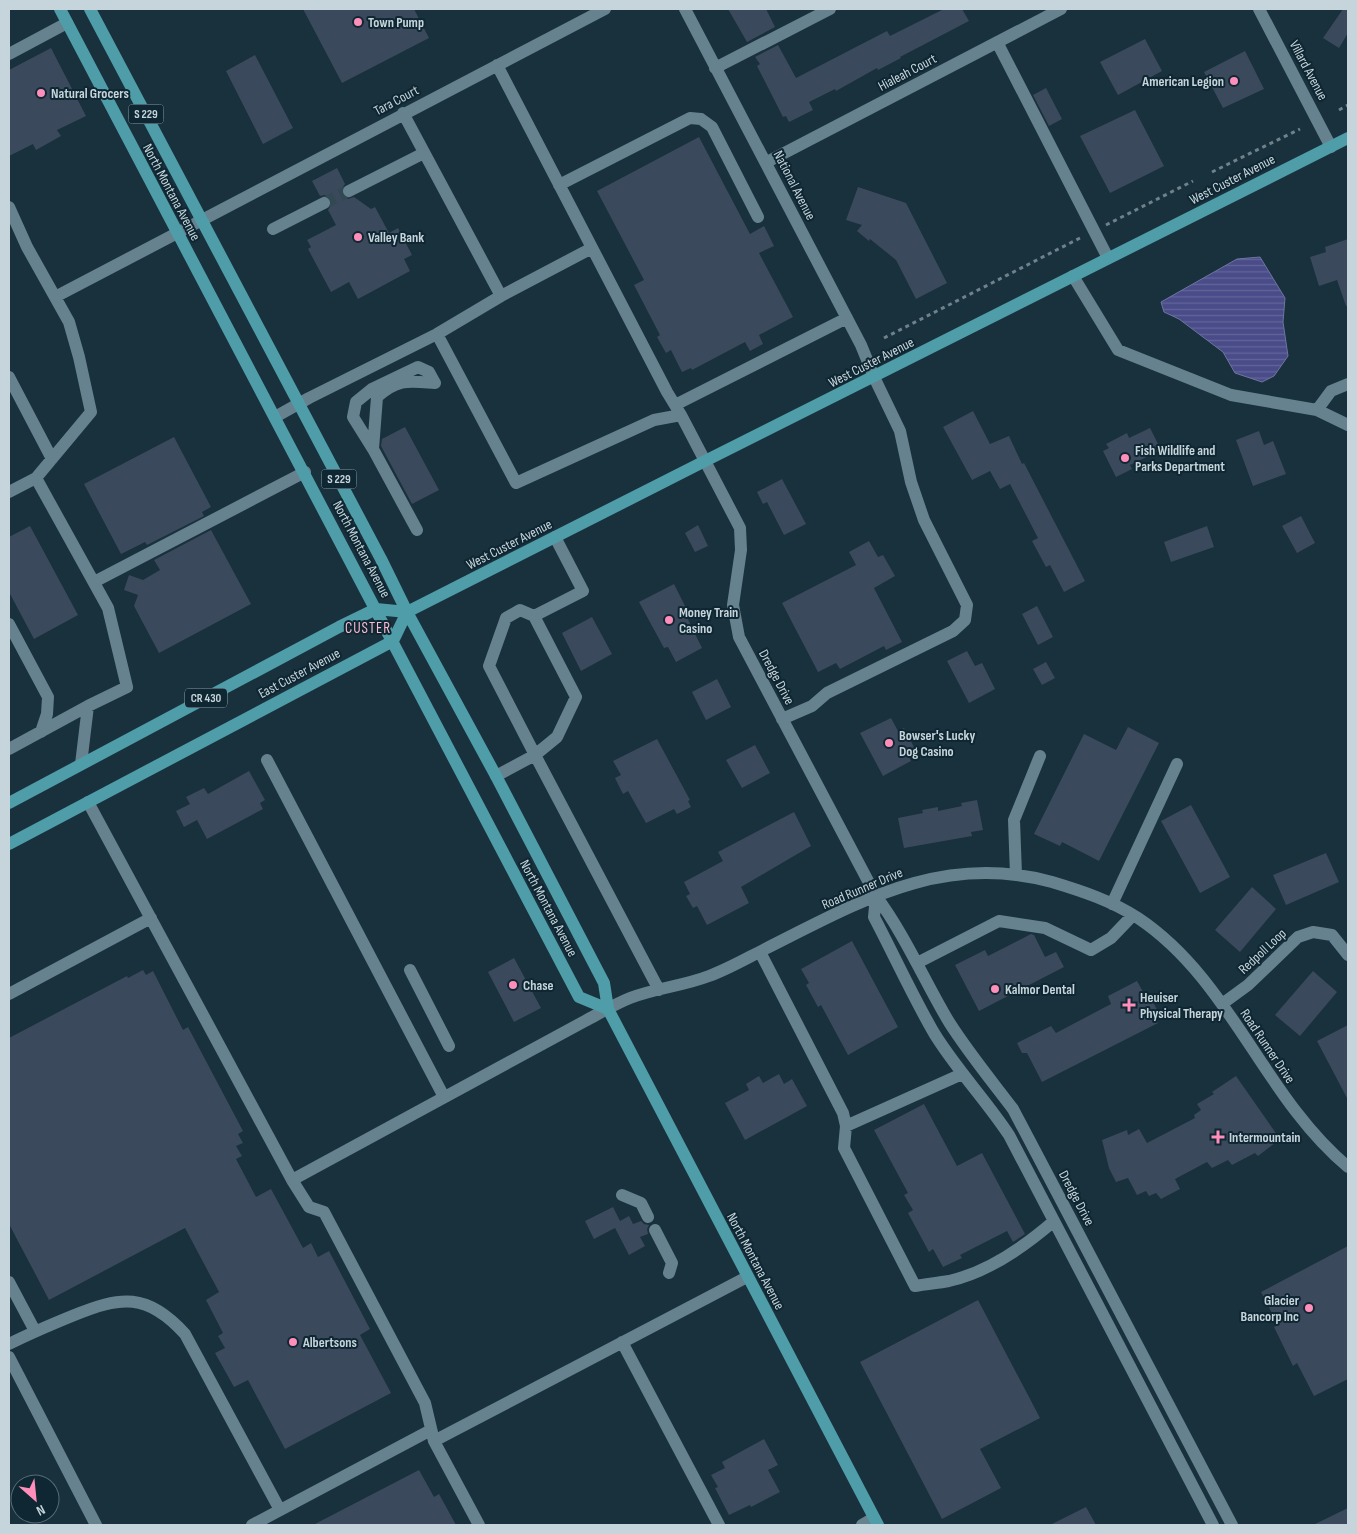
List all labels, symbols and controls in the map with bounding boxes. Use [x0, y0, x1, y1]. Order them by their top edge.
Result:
place label: Town Pump [368, 14, 424, 31]
marker: Town Pump [352, 16, 364, 28]
street label: Villard Avenue [1286, 37, 1331, 103]
street label: Hialeah Court [875, 50, 939, 95]
place label: American Legion [1141, 73, 1224, 90]
marker: American Legion [1228, 75, 1240, 87]
street label: Tara Court [371, 82, 422, 119]
place label: Natural Grocers [51, 85, 129, 102]
marker: Natural Grocers [35, 87, 47, 99]
road number: S 229 [128, 105, 164, 124]
street label: North Montana Avenue [139, 141, 204, 244]
street label: National Avenue [770, 148, 819, 223]
street label: West Custer Avenue [1187, 151, 1278, 208]
place label: Valley Bank [368, 229, 424, 246]
marker: Valley Bank [352, 231, 364, 243]
street label: West Custer Avenue [826, 334, 917, 391]
place label: Fish Wildlife and Parks Department [1135, 442, 1225, 475]
marker: Fish Wildlife and Parks Department [1119, 452, 1131, 464]
road number: S 229 [322, 469, 356, 488]
street label: North Montana Avenue [329, 498, 394, 601]
street label: West Custer Avenue [464, 516, 555, 573]
place label: Money Train Casino [679, 604, 738, 637]
marker: Money Train Casino [663, 614, 675, 626]
district label: CUSTER [345, 619, 391, 638]
street label: East Custer Avenue [255, 645, 343, 702]
street label: Dredge Drive [755, 647, 798, 708]
road number: CR 430 [185, 688, 227, 708]
place label: Bowser's Lucky Dog Casino [899, 727, 976, 760]
marker: Bowser's Lucky Dog Casino [883, 737, 895, 749]
street label: North Montana Avenue [516, 857, 581, 960]
street label: Road Runner Drive [819, 864, 905, 913]
street label: Redpoll Loop [1235, 925, 1290, 978]
place label: Chase [523, 977, 554, 994]
marker: Chase [507, 979, 519, 991]
place label: Kalmor Dental [1005, 981, 1075, 998]
marker: Kalmor Dental [989, 983, 1001, 995]
place label: Heuiser Physical Therapy [1140, 989, 1223, 1022]
marker: Heuiser Physical Therapy [1122, 998, 1136, 1012]
street label: Road Runner Drive [1236, 1006, 1299, 1087]
place label: Intermountain [1229, 1129, 1300, 1146]
marker: Intermountain [1211, 1130, 1225, 1144]
street label: Dredge Drive [1055, 1168, 1098, 1229]
street label: North Montana Avenue [723, 1210, 788, 1313]
place label: Glacier Bancorp Inc [1241, 1292, 1300, 1325]
marker: Glacier Bancorp Inc [1303, 1302, 1315, 1314]
place label: Albertsons [302, 1334, 357, 1351]
marker: Albertsons [287, 1336, 299, 1348]
north arrow [10, 1474, 60, 1524]
text: N [33, 1501, 48, 1519]

